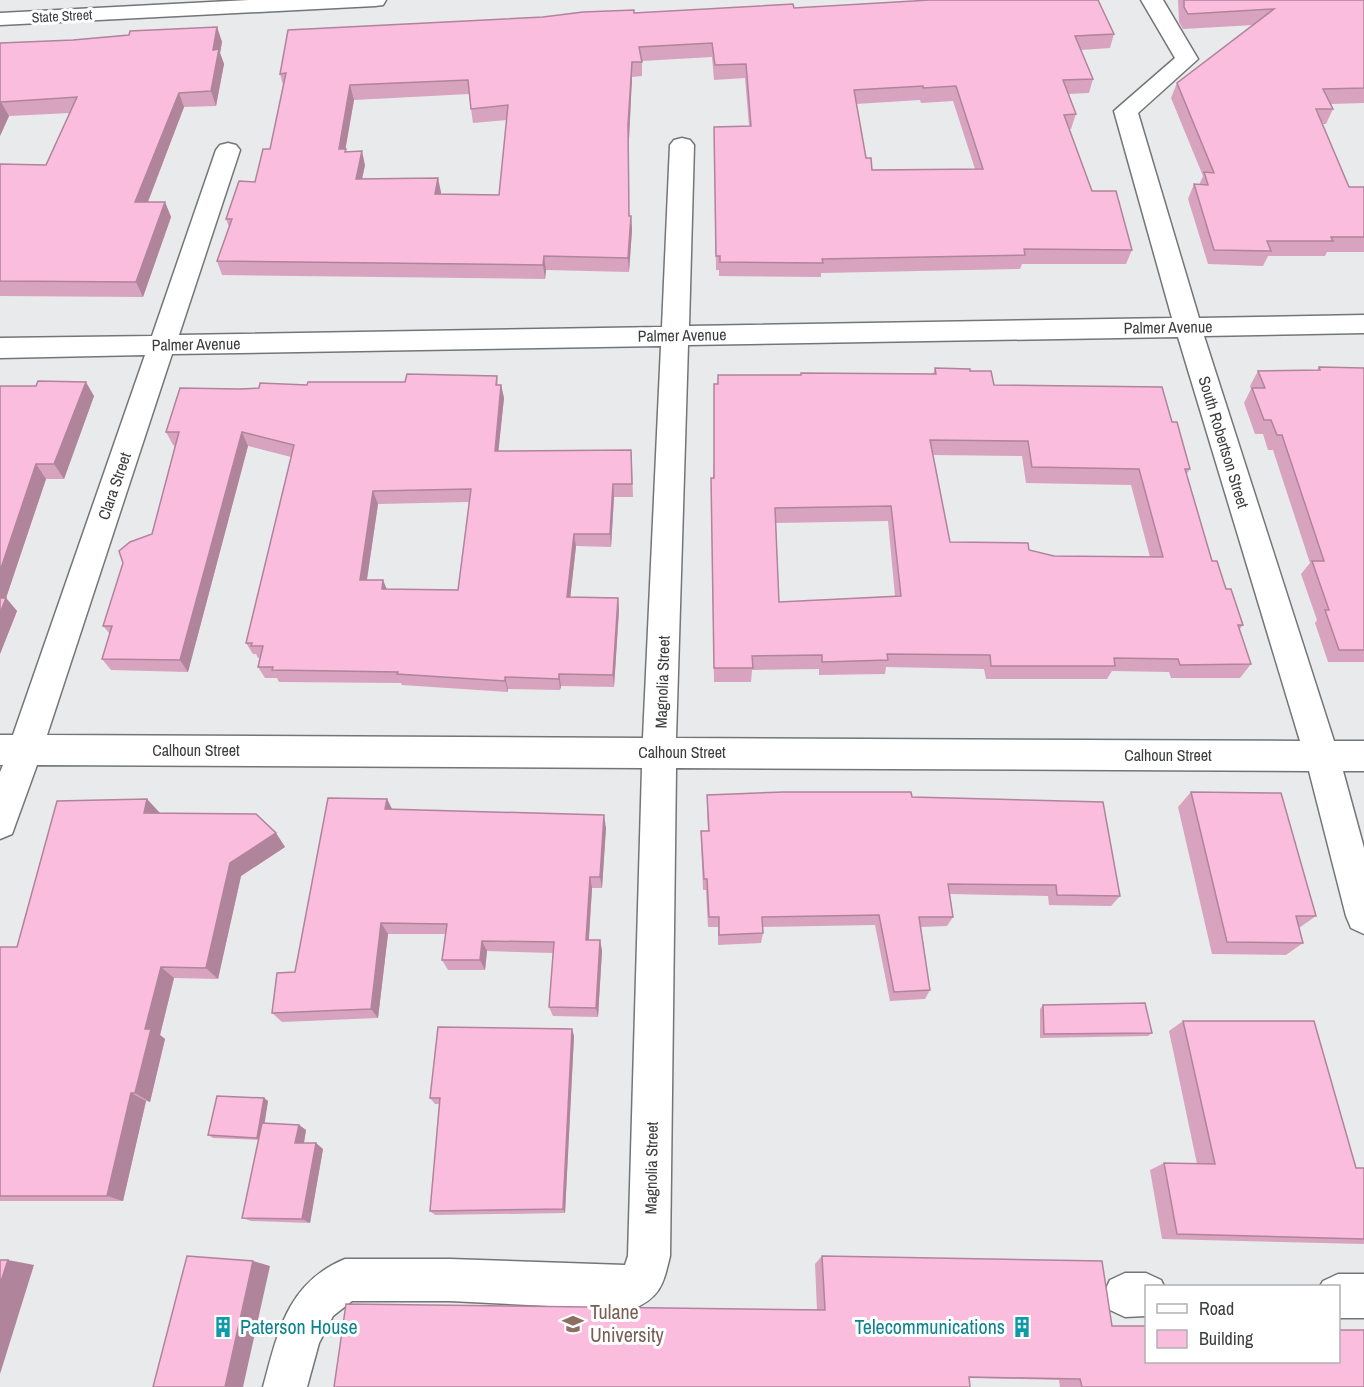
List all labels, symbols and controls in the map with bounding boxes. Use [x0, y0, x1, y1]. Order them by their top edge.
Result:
street label: State Street [31, 5, 93, 27]
street label: Palmer Avenue [1123, 315, 1213, 339]
street label: Palmer Avenue [637, 323, 727, 347]
street label: Palmer Avenue [151, 332, 241, 356]
street label: South Robertson Street [1193, 373, 1255, 511]
street label: Clara Street [92, 449, 136, 523]
street label: Magnolia Street [649, 635, 675, 729]
street label: Calhoun Street [152, 739, 240, 761]
street label: Calhoun Street [638, 741, 726, 763]
street label: Calhoun Street [1124, 744, 1212, 766]
street label: Magnolia Street [639, 1121, 663, 1214]
legend [1145, 1285, 1340, 1363]
text: Road [1199, 1296, 1234, 1321]
place label: Tulane University [590, 1298, 665, 1348]
school or university icon: Tulane University [561, 1312, 585, 1336]
place label: Paterson House [240, 1313, 358, 1340]
place label: Telecommunications [855, 1313, 1005, 1340]
building icon: Paterson House [211, 1315, 235, 1339]
building icon: Telecommunications [1010, 1315, 1034, 1339]
text: Building [1199, 1326, 1254, 1351]

